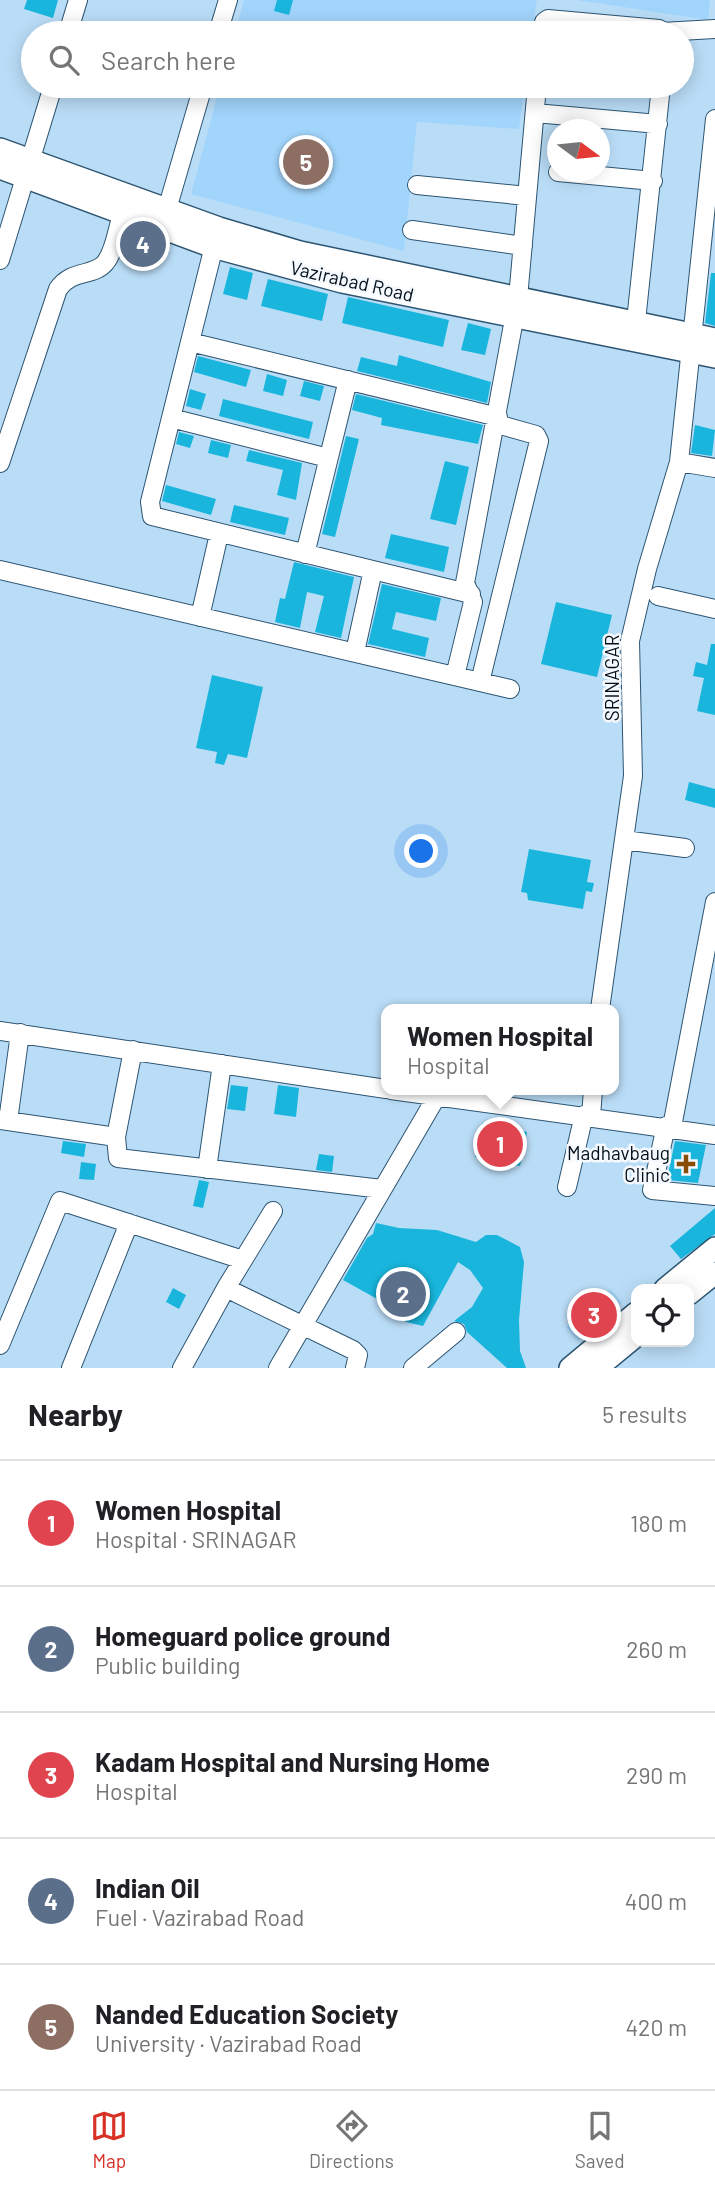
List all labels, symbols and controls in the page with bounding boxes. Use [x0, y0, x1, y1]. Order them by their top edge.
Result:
search box [21, 21, 694, 98]
icon: search [45, 41, 83, 79]
text: Search here [101, 44, 236, 75]
north arrow [547, 119, 610, 182]
pin: 5 [283, 136, 329, 188]
pin: 4 [120, 218, 166, 270]
street label: Vazirabad Road [288, 255, 416, 306]
street label: SRINAGAR [600, 635, 623, 721]
your location [404, 834, 438, 868]
popup [381, 1004, 619, 1095]
text: Women Hospital [407, 1020, 593, 1051]
text: Hospital [407, 1051, 490, 1079]
pin: 1 [477, 1118, 523, 1170]
place label: Madhavbaug Clinic [567, 1141, 670, 1186]
marker: Madhavbaug Clinic [676, 1154, 696, 1174]
pin: 2 [380, 1268, 426, 1320]
map controls [631, 1284, 694, 1347]
button: locate [631, 1284, 694, 1347]
pin: 3 [571, 1289, 617, 1341]
text: Nearby [28, 1396, 123, 1432]
text: 5 results [602, 1400, 687, 1428]
text: Women Hospital [95, 1494, 281, 1525]
text: 1 [47, 1509, 55, 1537]
text: 180 m [630, 1509, 687, 1537]
text: Hospital · SRINAGAR [95, 1525, 296, 1553]
text: Homeguard police ground [95, 1620, 390, 1651]
text: 2 [45, 1635, 57, 1663]
text: 260 m [626, 1635, 687, 1663]
text: Public building [95, 1651, 240, 1679]
text: Kadam Hospital and Nursing Home [95, 1746, 490, 1777]
text: 3 [45, 1761, 57, 1789]
text: 290 m [626, 1761, 687, 1789]
text: Hospital [95, 1777, 178, 1805]
text: Indian Oil [95, 1872, 200, 1903]
text: 4 [44, 1887, 58, 1915]
text: 400 m [625, 1887, 687, 1915]
text: Fuel · Vazirabad Road [95, 1903, 304, 1931]
text: Nanded Education Society [95, 1998, 398, 2029]
text: 5 [45, 2013, 57, 2041]
text: 420 m [625, 2013, 687, 2041]
text: University · Vazirabad Road [95, 2029, 362, 2057]
tab: Map [90, 2107, 128, 2172]
tab: Directions [309, 2107, 394, 2172]
tab: Saved [575, 2107, 625, 2172]

